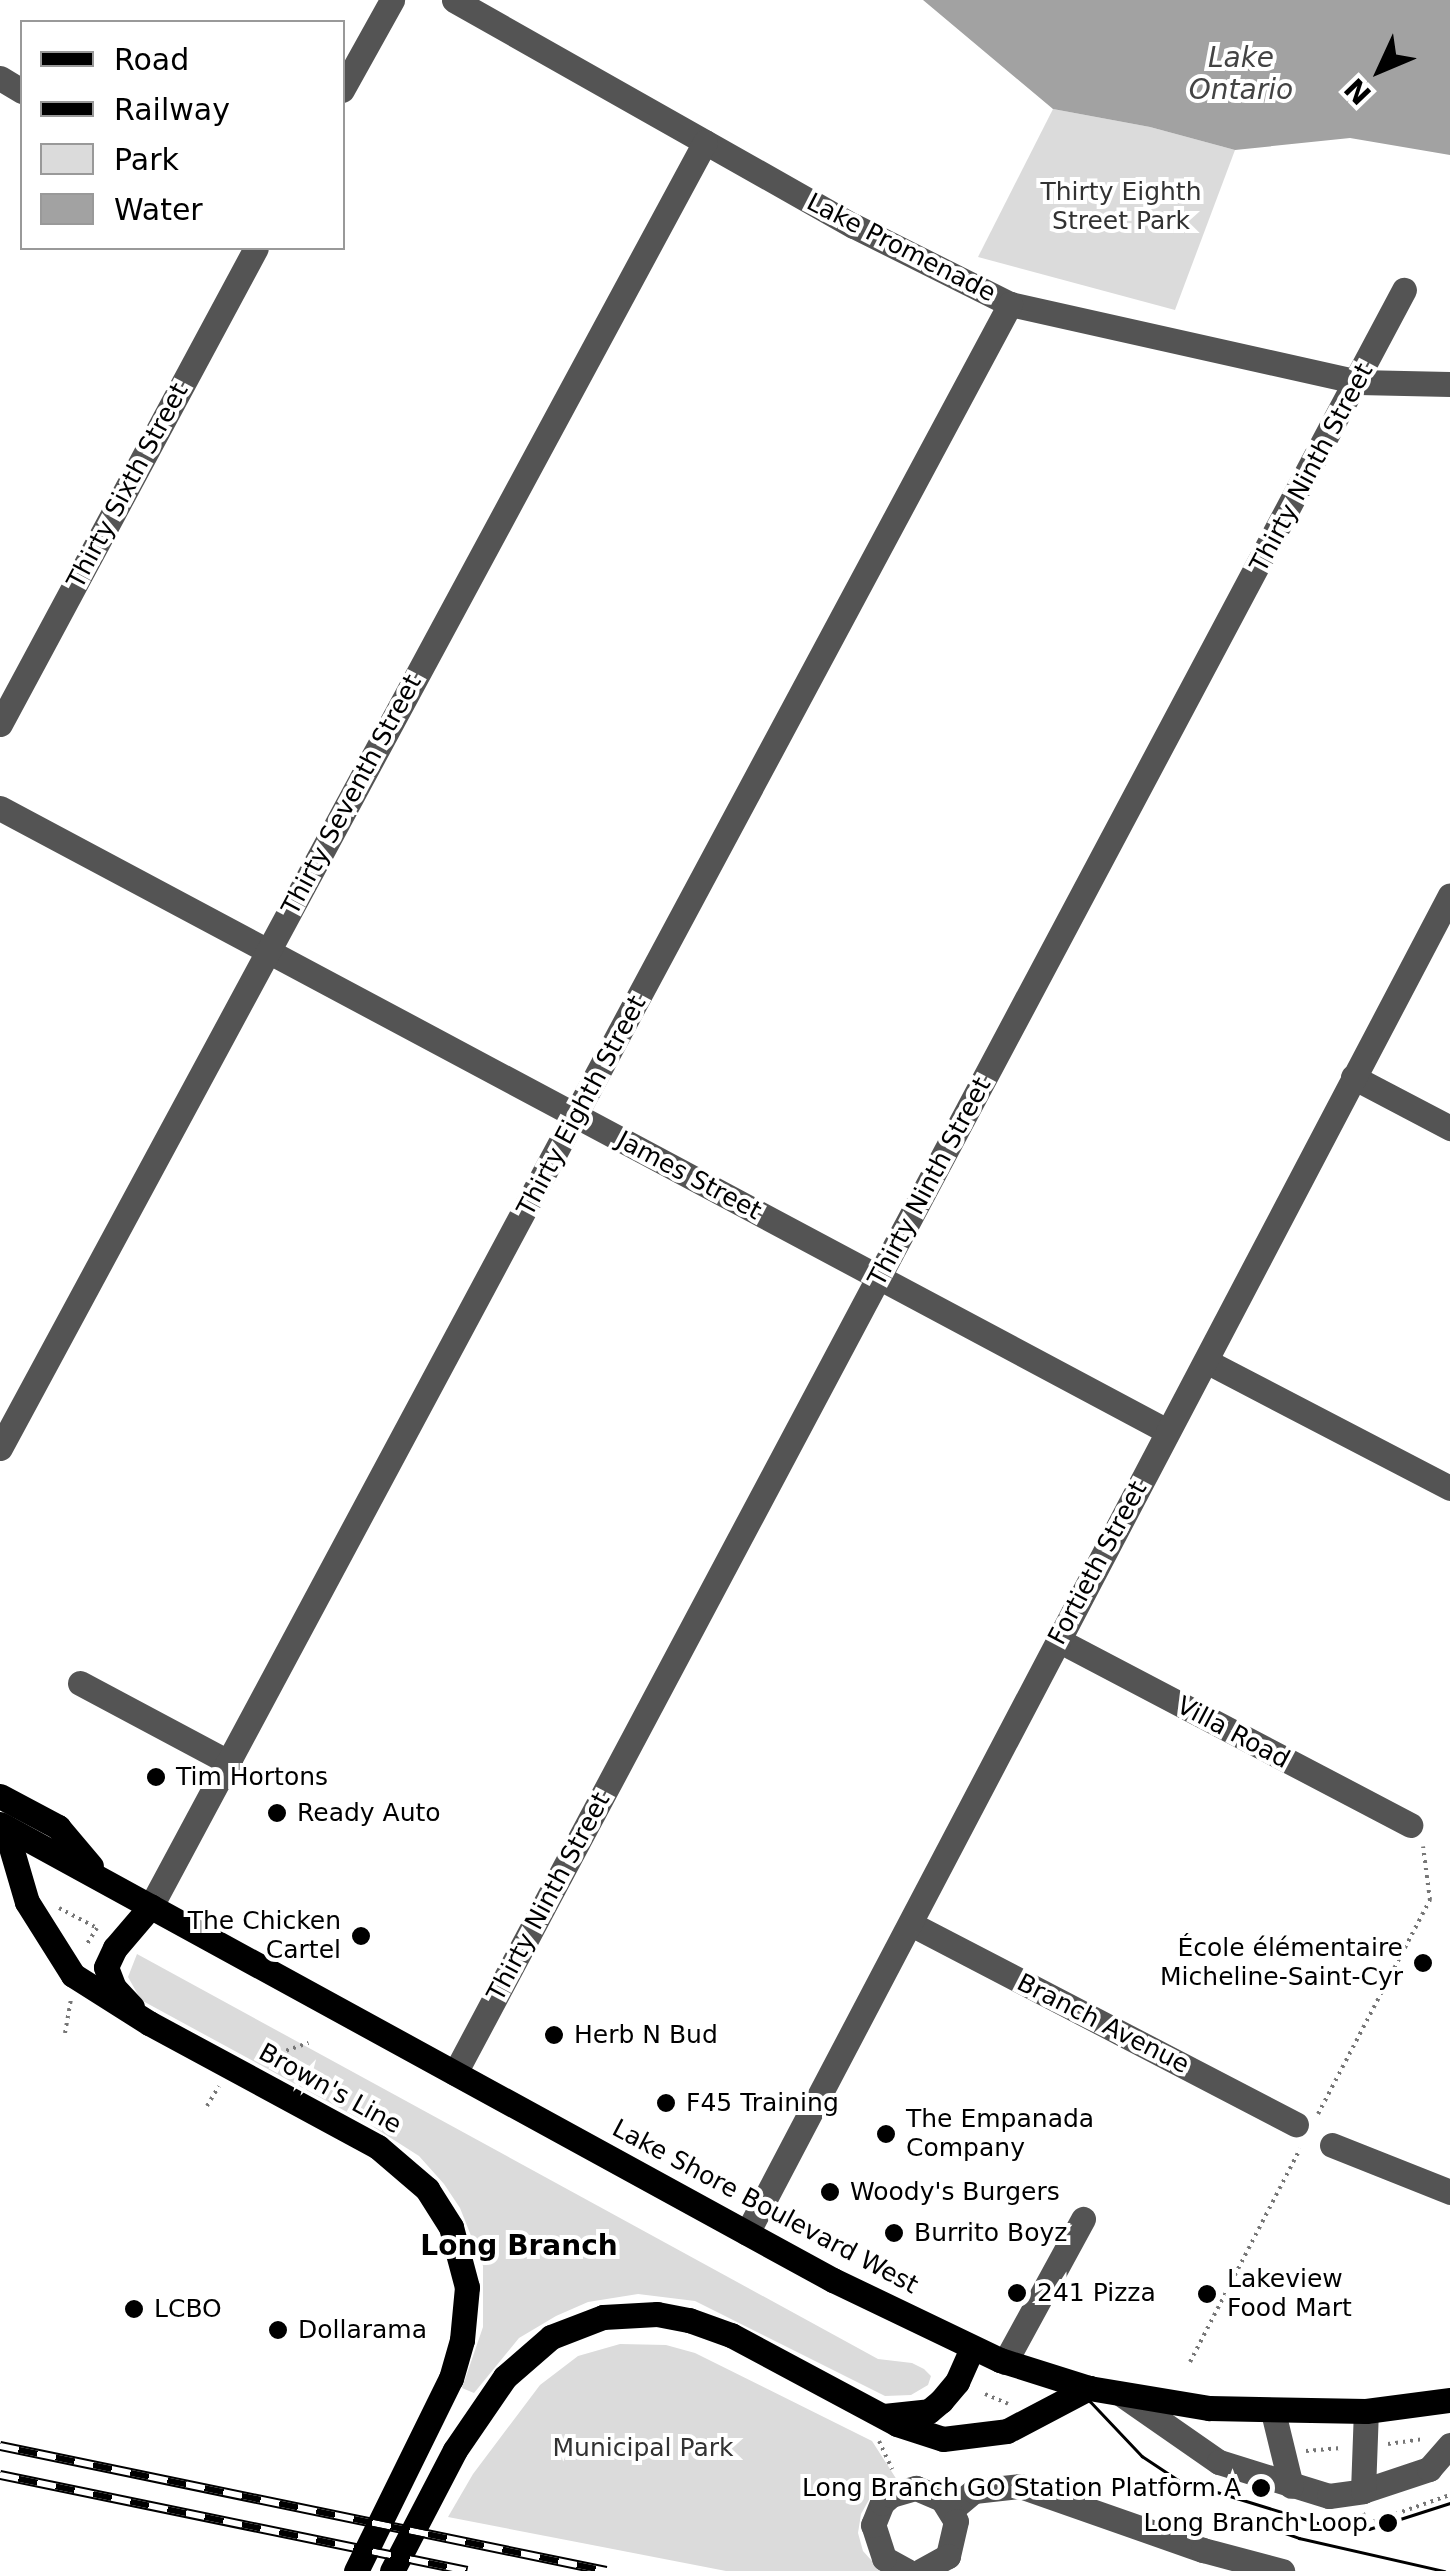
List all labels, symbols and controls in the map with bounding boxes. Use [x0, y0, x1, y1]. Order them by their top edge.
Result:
legend [20, 20, 345, 250]
north arrow [1330, 20, 1430, 120]
water label: Lake Ontario [1189, 41, 1293, 107]
text: Road [114, 42, 189, 77]
text: N [1338, 71, 1378, 111]
text: Railway [114, 92, 230, 127]
text: Park [114, 142, 179, 177]
park label: Thirty Eighth Street Park [1041, 178, 1201, 237]
street label: Lake Promenade [802, 187, 1000, 309]
text: Water [114, 192, 203, 227]
street label: Thirty Ninth Street [1244, 359, 1380, 577]
street label: Thirty Sixth Street [61, 378, 195, 594]
street label: Thirty Seventh Street [276, 670, 428, 920]
street label: Thirty Eighth Street [511, 991, 653, 1221]
street label: Thirty Ninth Street [862, 1073, 998, 1291]
street label: James Street [612, 1125, 766, 1227]
street label: Fortieth Street [1042, 1476, 1154, 1650]
street label: Villa Road [1171, 1691, 1295, 1775]
place label: Tim Hortons [176, 1762, 328, 1792]
marker: Tim Hortons [145, 1766, 167, 1788]
street label: Thirty Ninth Street [481, 1788, 617, 2006]
place label: Ready Auto [297, 1798, 441, 1828]
marker: Ready Auto [266, 1802, 288, 1824]
place label: The Chicken Cartel [188, 1907, 341, 1966]
marker: The Chicken Cartel [350, 1925, 372, 1947]
place label: École élémentaire Micheline-Saint-Cyr [1160, 1934, 1403, 1993]
marker: École élémentaire Micheline-Saint-Cyr [1412, 1952, 1434, 1974]
street label: Branch Avenue [1012, 1968, 1194, 2080]
place label: Herb N Bud [574, 2020, 718, 2050]
marker: Herb N Bud [543, 2024, 565, 2046]
street label: Brown's Line [253, 2037, 407, 2141]
place label: F45 Training [686, 2088, 839, 2118]
marker: F45 Training [655, 2092, 677, 2114]
place label: The Empanada Company [906, 2105, 1094, 2164]
street label: Lake Shore Boulevard West [607, 2113, 923, 2301]
marker: The Empanada Company [875, 2123, 897, 2145]
place label: Woody's Burgers [850, 2177, 1060, 2207]
marker: Woody's Burgers [819, 2181, 841, 2203]
place label: Burrito Boyz [914, 2218, 1067, 2248]
marker: Burrito Boyz [883, 2222, 905, 2244]
district label: Long Branch [420, 2229, 618, 2263]
place label: Lakeview Food Mart [1227, 2265, 1352, 2324]
place label: 241 Pizza [1037, 2278, 1156, 2308]
marker: 241 Pizza [1006, 2282, 1028, 2304]
marker: Lakeview Food Mart [1196, 2283, 1218, 2305]
place label: LCBO [154, 2294, 222, 2324]
marker: LCBO [123, 2298, 145, 2320]
place label: Dollarama [298, 2315, 427, 2345]
marker: Dollarama [267, 2319, 289, 2341]
park label: Municipal Park [552, 2433, 734, 2463]
place label: Long Branch GO Station Platform A [802, 2473, 1241, 2503]
marker: Long Branch GO Station Platform A [1250, 2477, 1272, 2499]
place label: Long Branch Loop [1143, 2508, 1368, 2538]
marker: Long Branch Loop [1377, 2512, 1399, 2534]

